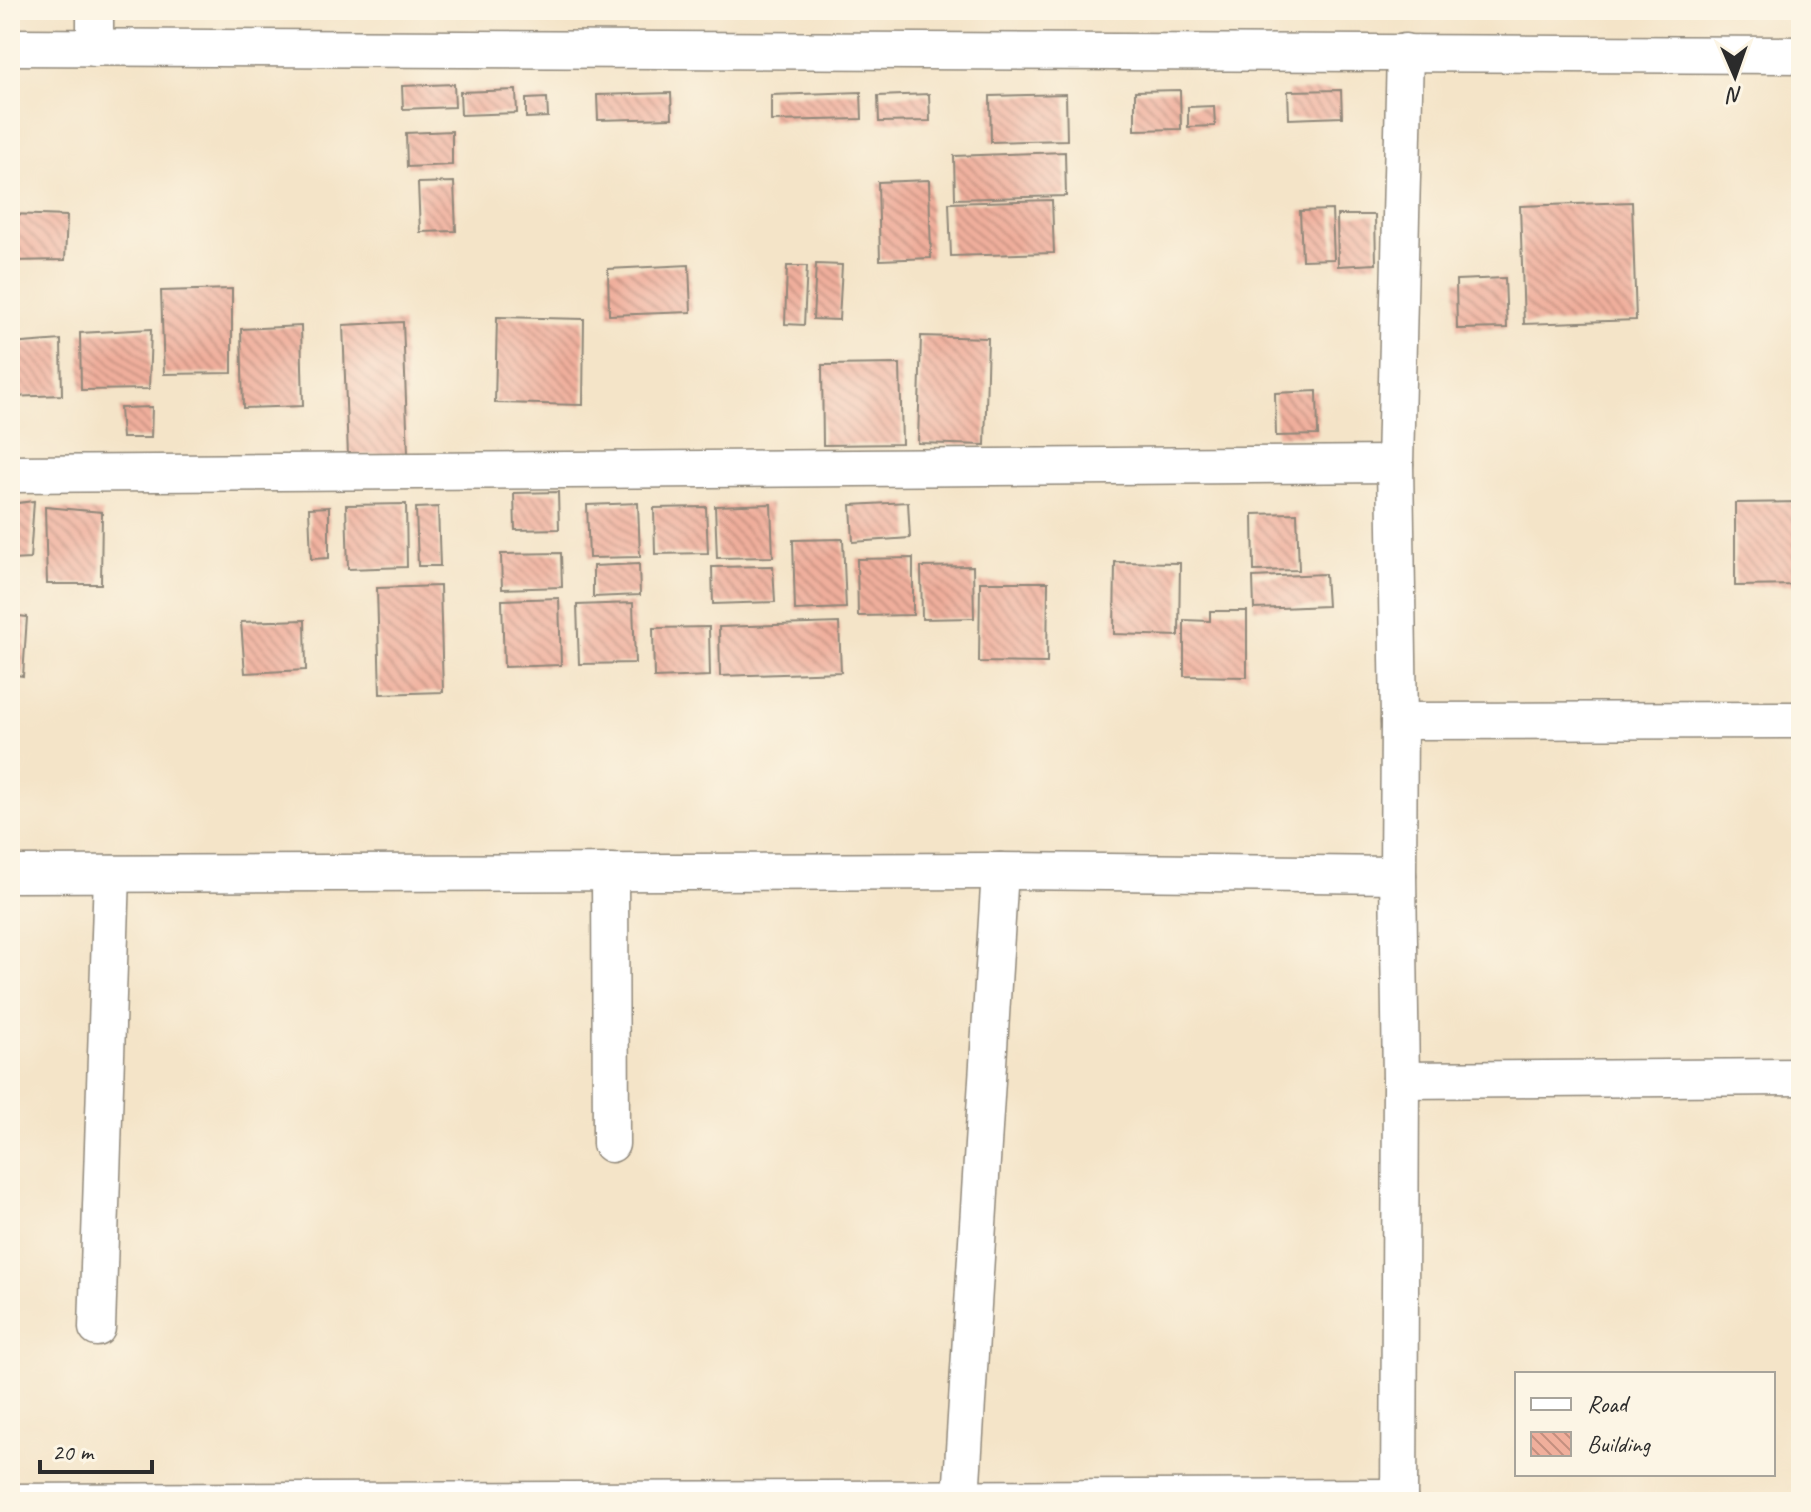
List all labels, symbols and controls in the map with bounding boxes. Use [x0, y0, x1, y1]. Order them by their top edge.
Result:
north arrow [1695, 36, 1775, 116]
text: N [1725, 81, 1743, 109]
legend [1515, 1372, 1775, 1476]
text: Road [1587, 1389, 1631, 1419]
scale bar [40, 1424, 152, 1474]
text: Building [1587, 1429, 1652, 1459]
text: 20 m [52, 1437, 95, 1467]

